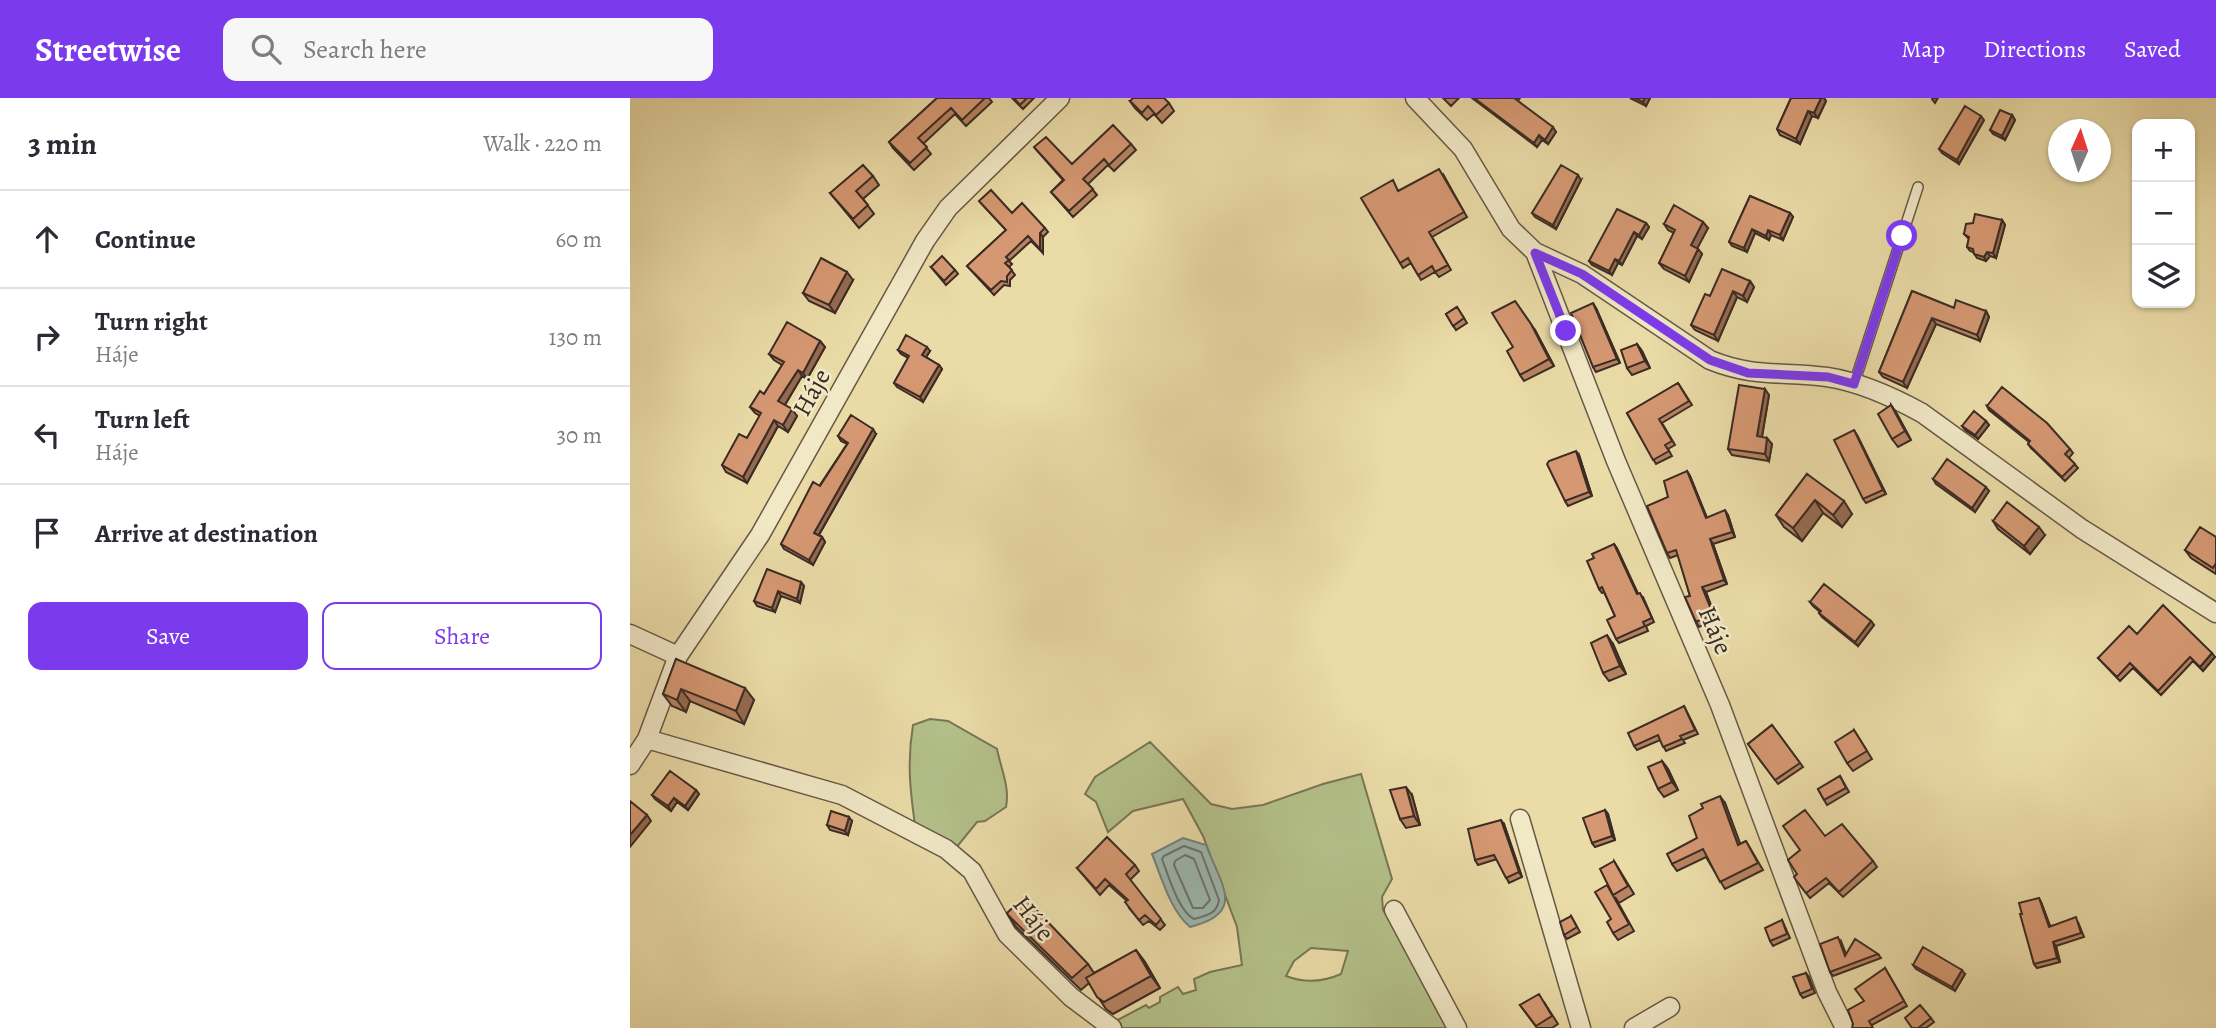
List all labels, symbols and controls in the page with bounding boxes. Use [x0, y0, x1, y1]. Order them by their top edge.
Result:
search box [223, 18, 713, 81]
text: Streetwise [35, 27, 181, 72]
icon: search [247, 30, 285, 68]
text: Search here [303, 32, 427, 67]
text: Map [1901, 33, 1945, 65]
text: Directions [1983, 33, 2086, 65]
text: Saved [2124, 33, 2181, 65]
north arrow [2048, 119, 2111, 182]
map controls [2132, 119, 2195, 308]
button: + [2132, 119, 2195, 182]
text: 3 min [28, 124, 97, 164]
text: Walk · 220 m [483, 128, 602, 159]
button: − [2132, 182, 2195, 245]
icon: ahead [28, 220, 66, 258]
route start [1886, 220, 1917, 251]
text: Continue [95, 222, 196, 257]
text: 60 m [555, 224, 602, 255]
button: layers [2132, 245, 2195, 308]
text: Turn right [95, 304, 208, 339]
route end [1550, 315, 1581, 346]
icon: right [28, 318, 66, 356]
text: 130 m [549, 322, 602, 353]
text: Háje [95, 339, 139, 370]
street label: Háje [784, 362, 839, 422]
text: Turn left [95, 402, 190, 437]
icon: left [28, 416, 66, 454]
text: 30 m [556, 420, 602, 451]
text: Háje [95, 437, 139, 468]
icon: arrive [28, 514, 66, 552]
text: Arrive at destination [95, 516, 318, 551]
street label: Háje [1690, 601, 1741, 660]
button: Save [28, 602, 308, 670]
button: Share [322, 602, 602, 670]
street label: Háje [1005, 888, 1063, 949]

